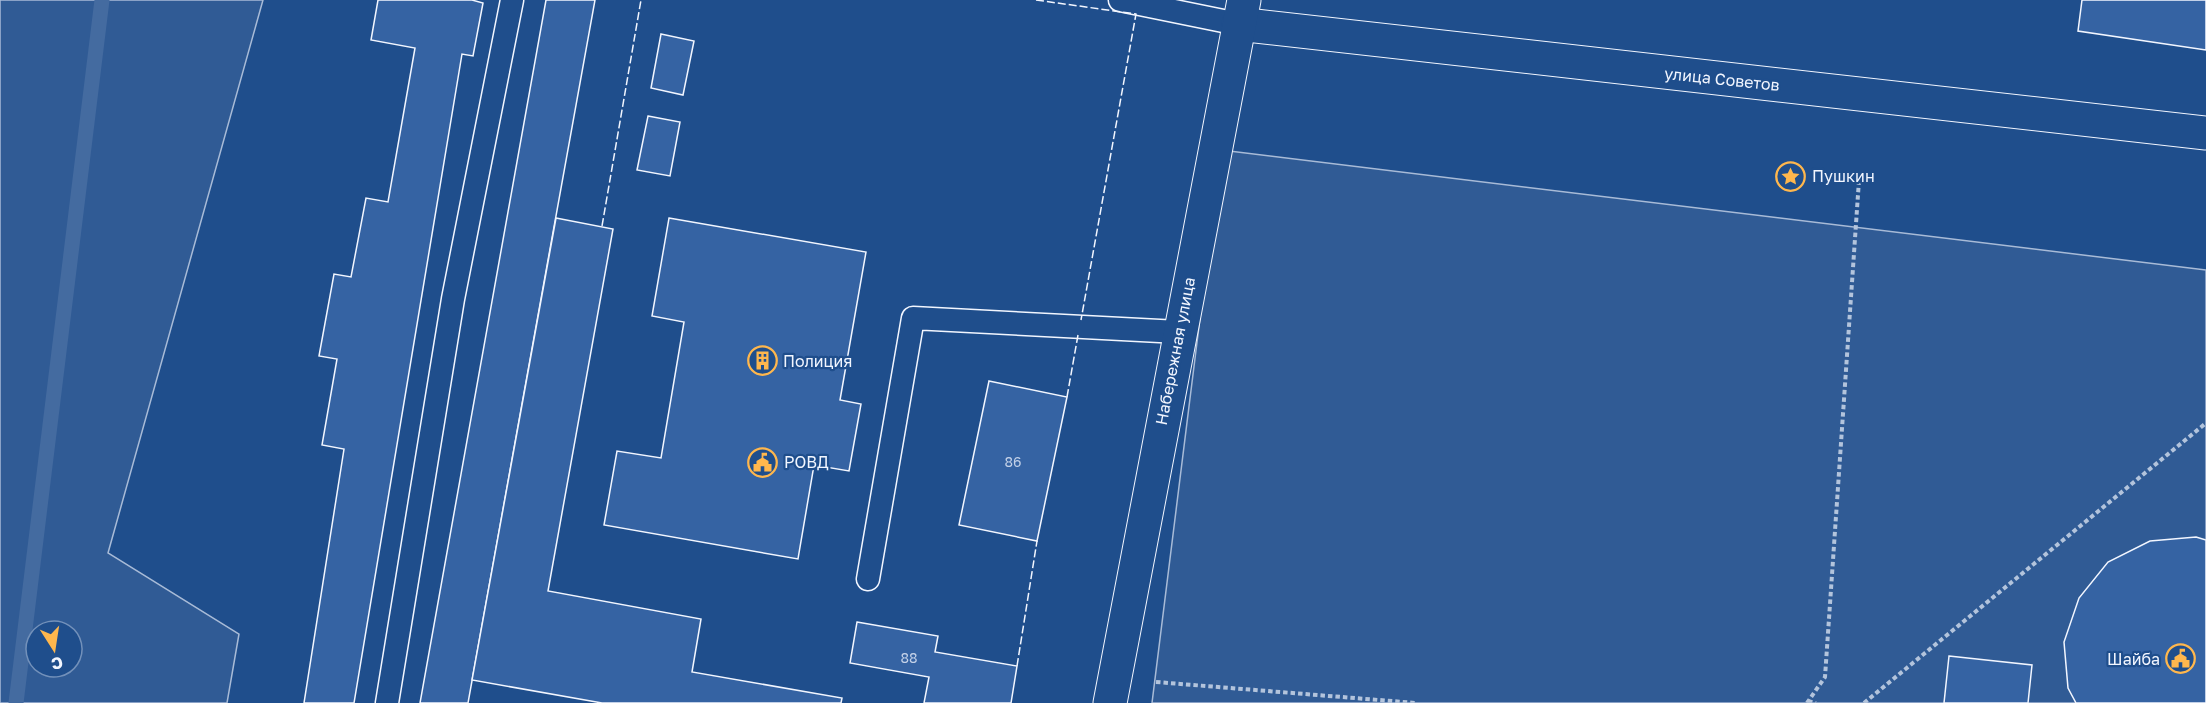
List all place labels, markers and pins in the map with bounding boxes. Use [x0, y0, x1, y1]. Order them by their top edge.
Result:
place icon: Пушкин [1775, 160, 1807, 192]
place label: Пушкин [1812, 166, 1875, 186]
building icon: Полиция [746, 345, 778, 377]
place label: Полиция [783, 351, 852, 371]
public building icon: РОВД [747, 446, 779, 478]
place label: РОВД [784, 452, 829, 472]
public building icon: Шайба [2165, 643, 2197, 675]
place label: Шайба [2107, 649, 2160, 669]

